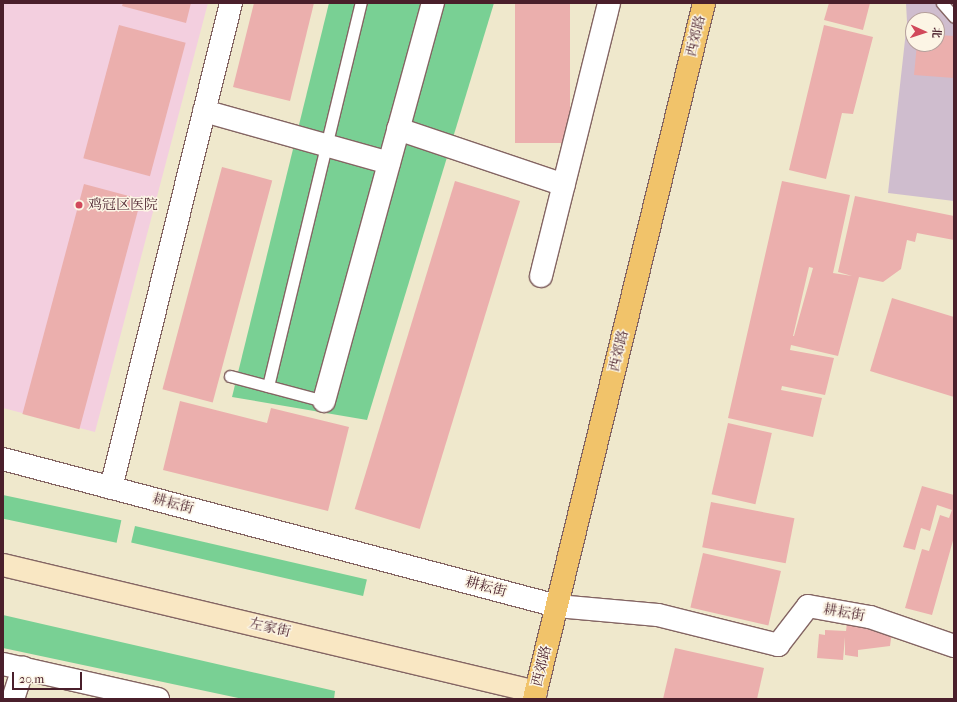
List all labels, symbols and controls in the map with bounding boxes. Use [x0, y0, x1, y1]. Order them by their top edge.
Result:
north arrow [905, 12, 945, 52]
street label: 西郊路 [683, 14, 709, 58]
text: 北 [930, 27, 943, 38]
place label: 鸡冠区医院 [88, 197, 158, 213]
marker: 鸡冠区医院 [73, 199, 85, 211]
street label: 西郊路 [606, 329, 632, 373]
street label: 耕耘街 [151, 490, 195, 518]
street label: 耕耘街 [464, 573, 508, 601]
street label: 耕耘街 [822, 601, 866, 625]
street label: 左家街 [248, 615, 292, 641]
street label: 西郊路 [529, 644, 555, 688]
scale bar [14, 664, 84, 690]
text: 20 m [19, 672, 44, 686]

